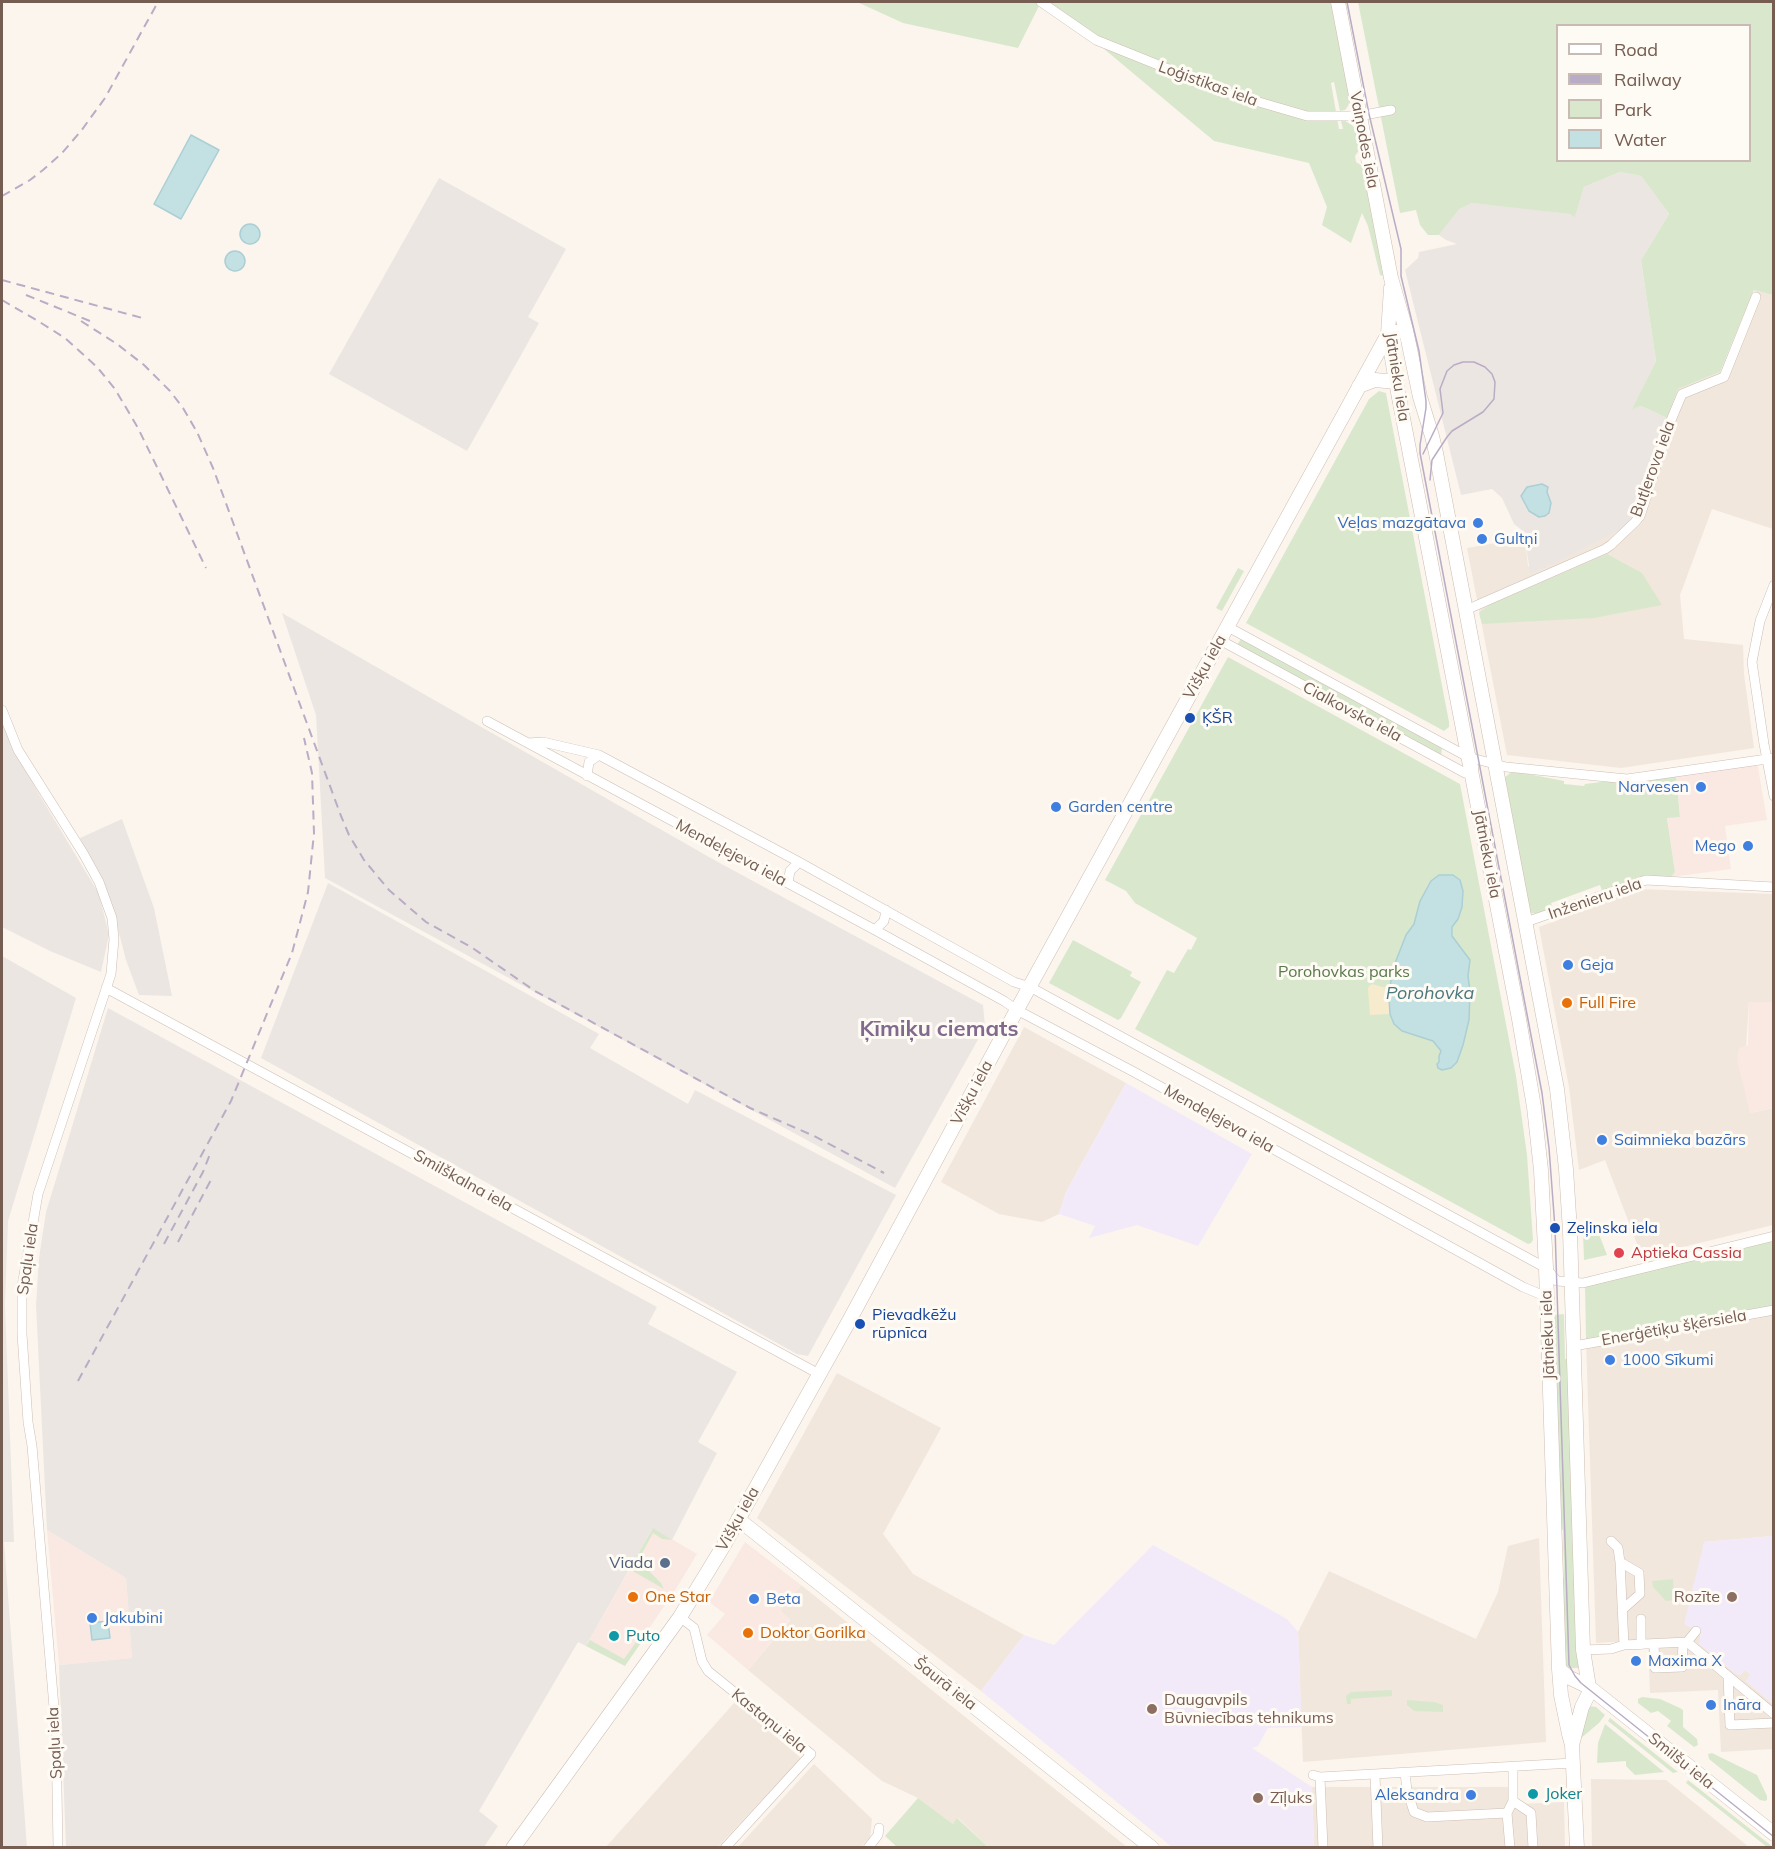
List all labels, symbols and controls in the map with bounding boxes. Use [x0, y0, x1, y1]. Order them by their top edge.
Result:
legend [1556, 24, 1751, 162]
text: Road [1614, 38, 1658, 61]
street label: Loģistikas iela [1156, 57, 1260, 111]
text: Railway [1614, 68, 1682, 91]
street label: Vaiņodes iela [1345, 90, 1383, 190]
text: Park [1614, 98, 1652, 121]
text: Water [1614, 128, 1666, 151]
street label: Jātnieku iela [1380, 331, 1414, 423]
street label: Butļerova iela [1627, 418, 1679, 520]
place label: Veļas mazgātava [1337, 513, 1466, 533]
marker: Veļas mazgātava [1471, 516, 1485, 530]
place label: Gultņi [1494, 529, 1538, 549]
marker: Gultņi [1475, 532, 1489, 546]
street label: Višķu iela [1180, 632, 1230, 702]
street label: Cialkovska iela [1299, 678, 1405, 746]
place label: ĶŠR [1202, 708, 1233, 728]
marker: ĶŠR [1183, 711, 1197, 725]
place label: Narvesen [1618, 777, 1689, 797]
marker: Narvesen [1694, 780, 1708, 794]
place label: Garden centre [1068, 797, 1173, 817]
marker: Garden centre [1049, 800, 1063, 814]
street label: Jātnieku iela [1469, 808, 1505, 900]
street label: Mendeļejeva iela [672, 816, 790, 890]
place label: Mego [1695, 836, 1736, 856]
marker: Mego [1741, 839, 1755, 853]
street label: Inženieru iela [1546, 874, 1644, 924]
place label: Geja [1580, 955, 1614, 975]
marker: Geja [1561, 958, 1575, 972]
park label: Porohovkas parks [1278, 962, 1410, 982]
water label: Porohovka [1386, 983, 1474, 1005]
place label: Full Fire [1579, 993, 1636, 1013]
marker: Full Fire [1560, 996, 1574, 1010]
district label: Ķīmiķu ciemats [860, 1016, 1018, 1042]
street label: Višķu iela [947, 1057, 997, 1129]
street label: Mendeļejeva iela [1161, 1081, 1277, 1157]
place label: Saimnieka bazārs [1614, 1130, 1746, 1150]
marker: Saimnieka bazārs [1595, 1133, 1609, 1147]
street label: Smilškalna iela [410, 1146, 516, 1216]
place label: Zeļinska iela [1567, 1218, 1658, 1238]
marker: Zeļinska iela [1548, 1221, 1562, 1235]
street label: Spaļu iela [13, 1222, 43, 1296]
place label: Aptieka Cassia [1631, 1243, 1742, 1263]
marker: Aptieka Cassia [1612, 1246, 1626, 1260]
street label: Jātnieku iela [1537, 1290, 1559, 1380]
place label: Pievadkēžu rūpnīca [872, 1305, 957, 1343]
street label: Enerģētiķu šķērsiela [1600, 1306, 1748, 1350]
marker: Pievadkēžu rūpnīca [853, 1317, 867, 1331]
place label: 1000 Sīkumi [1622, 1350, 1714, 1370]
marker: 1000 Sīkumi [1603, 1353, 1617, 1367]
street label: Višķu iela [713, 1484, 763, 1554]
place label: Viada [609, 1553, 653, 1573]
marker: Viada [658, 1556, 672, 1570]
place label: One Star [645, 1587, 711, 1607]
place label: Rozīte [1674, 1587, 1720, 1607]
place label: Beta [766, 1589, 801, 1609]
marker: One Star [626, 1590, 640, 1604]
marker: Rozīte [1725, 1590, 1739, 1604]
marker: Beta [747, 1592, 761, 1606]
place label: Jakubini [104, 1608, 163, 1628]
marker: Jakubini [85, 1611, 99, 1625]
place label: Doktor Gorilka [760, 1623, 866, 1643]
place label: Puto [626, 1626, 660, 1646]
marker: Doktor Gorilka [741, 1626, 755, 1640]
marker: Puto [607, 1629, 621, 1643]
place label: Maxima X [1648, 1651, 1722, 1671]
street label: Šaurā iela [910, 1654, 980, 1714]
marker: Maxima X [1629, 1654, 1643, 1668]
street label: Kastaņu iela [727, 1685, 811, 1757]
place label: Daugavpils Būvniecības tehnikums [1164, 1690, 1334, 1728]
place label: Ināra [1723, 1695, 1761, 1715]
marker: Ināra [1704, 1698, 1718, 1712]
marker: Daugavpils Būvniecības tehnikums [1145, 1702, 1159, 1716]
street label: Spaļu iela [44, 1706, 66, 1780]
street label: Smilšu iela [1644, 1729, 1718, 1793]
place label: Joker [1545, 1784, 1582, 1804]
place label: Aleksandra [1375, 1785, 1459, 1805]
marker: Joker [1526, 1787, 1540, 1801]
place label: Zīļuks [1270, 1788, 1312, 1808]
marker: Aleksandra [1464, 1788, 1478, 1802]
marker: Zīļuks [1251, 1791, 1265, 1805]

